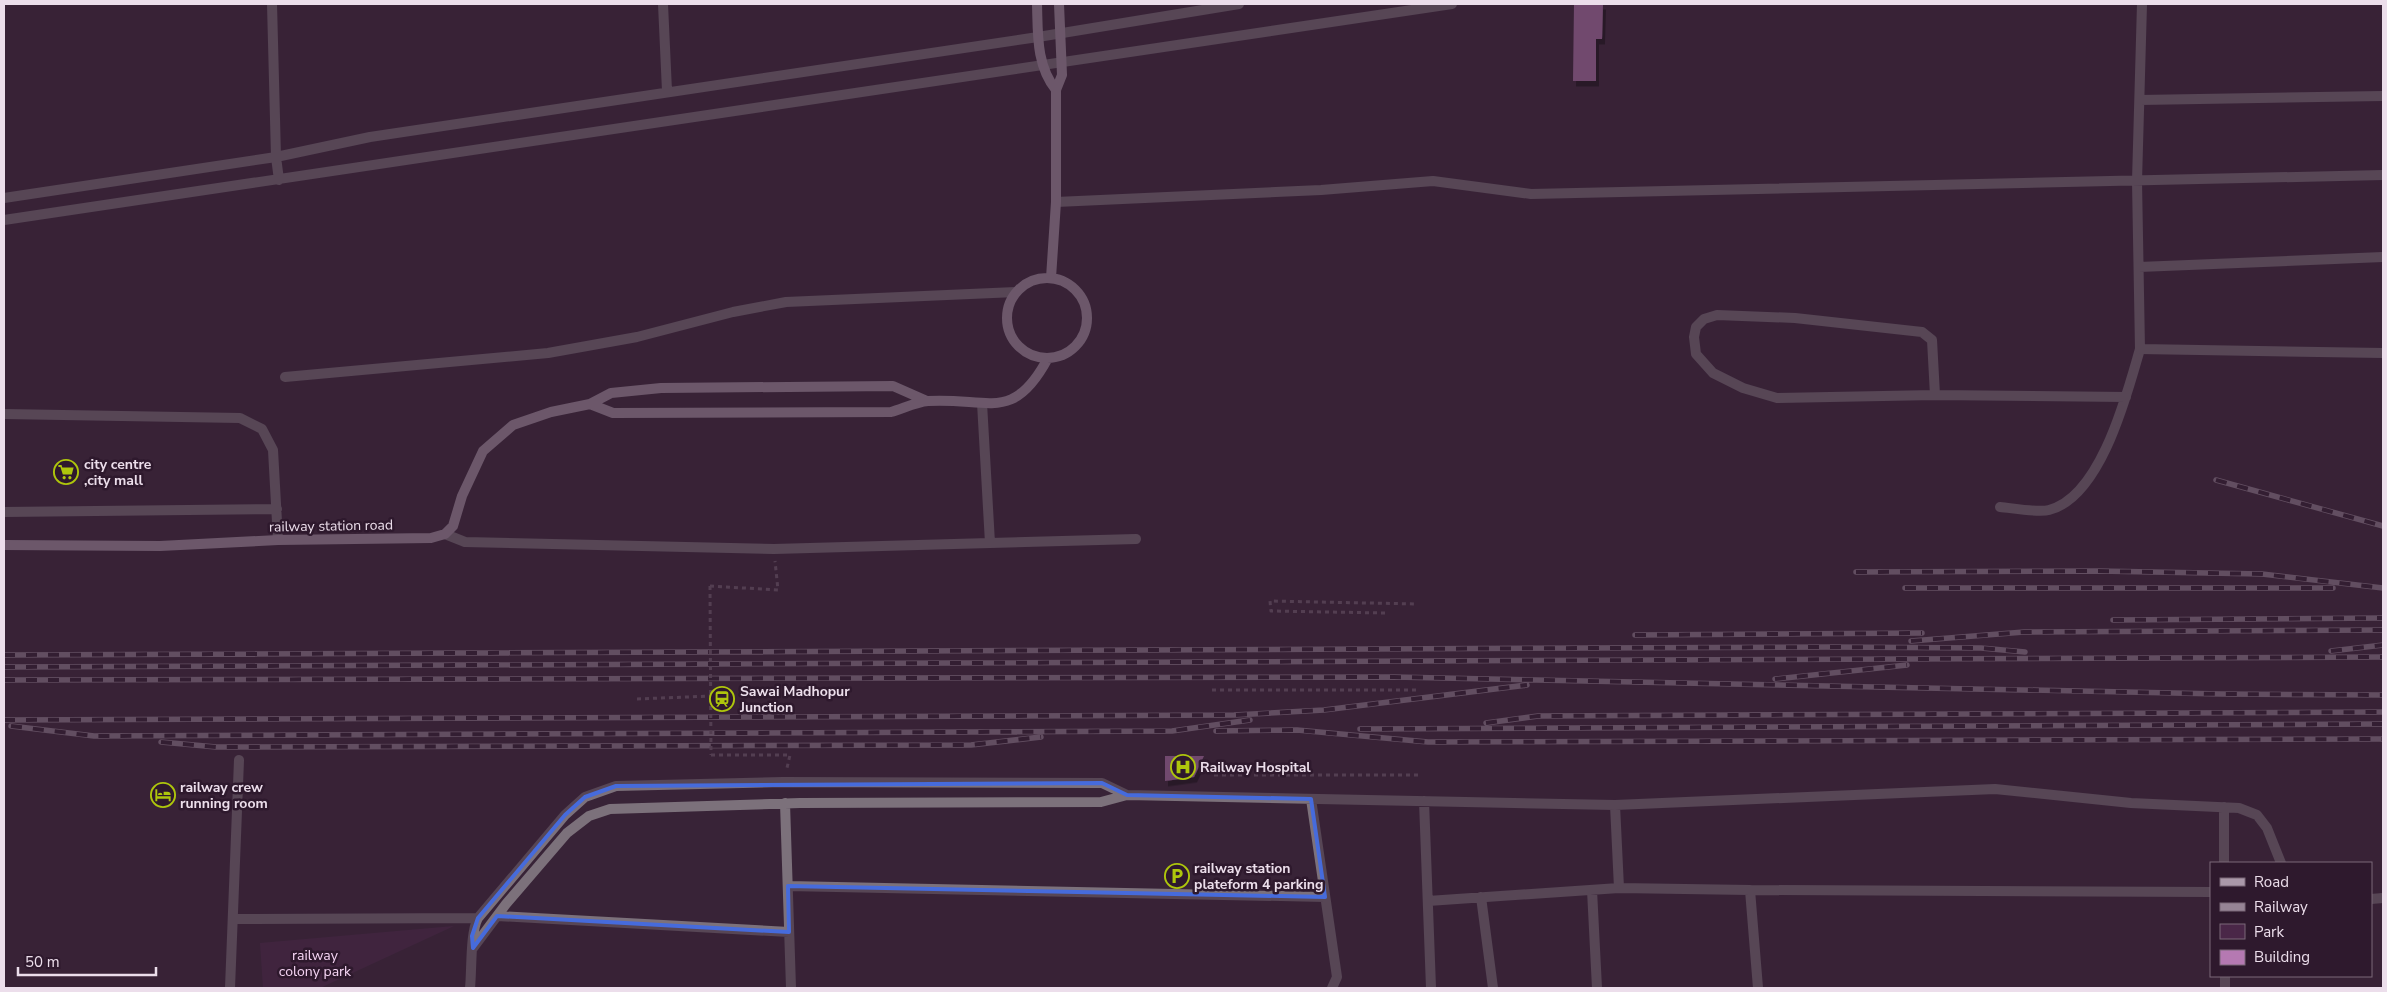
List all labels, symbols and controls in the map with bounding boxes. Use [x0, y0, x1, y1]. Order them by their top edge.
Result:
place label: city centre ,city mall [84, 455, 152, 490]
supermarket icon: city centre ,city mall [53, 459, 79, 485]
street label: railway station road [269, 515, 393, 537]
place label: Sawai Madhopur Junction [739, 682, 850, 717]
station icon: Sawai Madhopur Junction [709, 686, 735, 712]
hospital icon: Railway Hospital [1170, 754, 1196, 780]
place label: Railway Hospital [1200, 758, 1311, 777]
place label: railway crew running room [180, 778, 268, 813]
hotel icon: railway crew running room [150, 782, 176, 808]
place label: railway station plateform 4 parking [1194, 859, 1323, 894]
legend [2210, 862, 2372, 977]
parking icon: railway station plateform 4 parking [1164, 863, 1190, 889]
text: Road [2254, 872, 2289, 892]
text: Railway [2254, 897, 2308, 917]
text: Park [2254, 922, 2284, 942]
scale bar [18, 944, 155, 976]
park label: railway colony park [279, 946, 352, 981]
text: Building [2254, 947, 2310, 967]
text: 50 m [25, 952, 60, 972]

